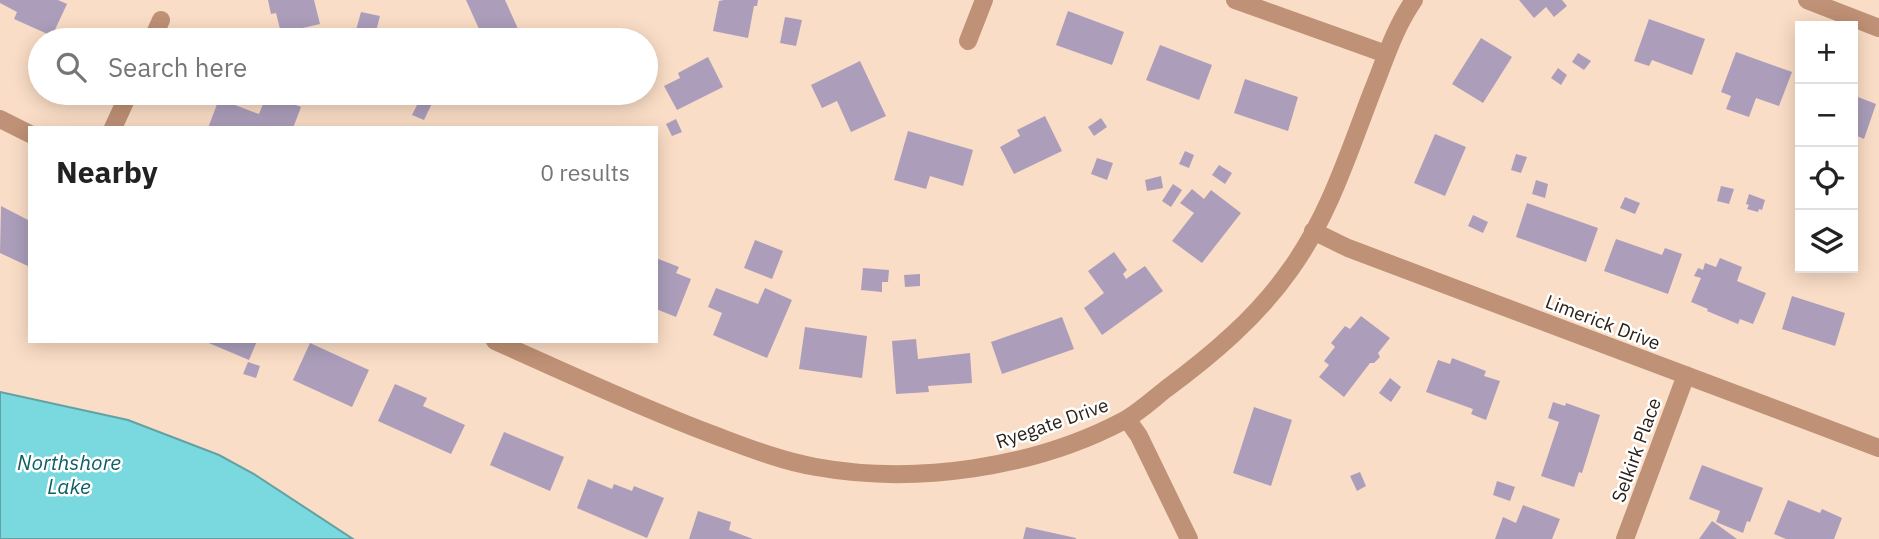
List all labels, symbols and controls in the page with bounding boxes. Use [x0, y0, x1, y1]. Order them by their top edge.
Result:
map controls [1795, 21, 1858, 273]
button: + [1795, 21, 1858, 84]
search box [28, 28, 658, 105]
icon: search [52, 48, 90, 86]
text: Search here [108, 50, 247, 84]
button: − [1795, 84, 1858, 147]
button: locate [1795, 147, 1858, 210]
text: Nearby [56, 152, 158, 191]
text: 0 results [540, 157, 630, 187]
button: layers [1795, 210, 1858, 273]
street label: Limerick Drive [1542, 289, 1664, 355]
street label: Ryegate Drive [992, 393, 1112, 453]
street label: Selkirk Place [1606, 394, 1666, 506]
water label: Northshore Lake [17, 448, 121, 500]

